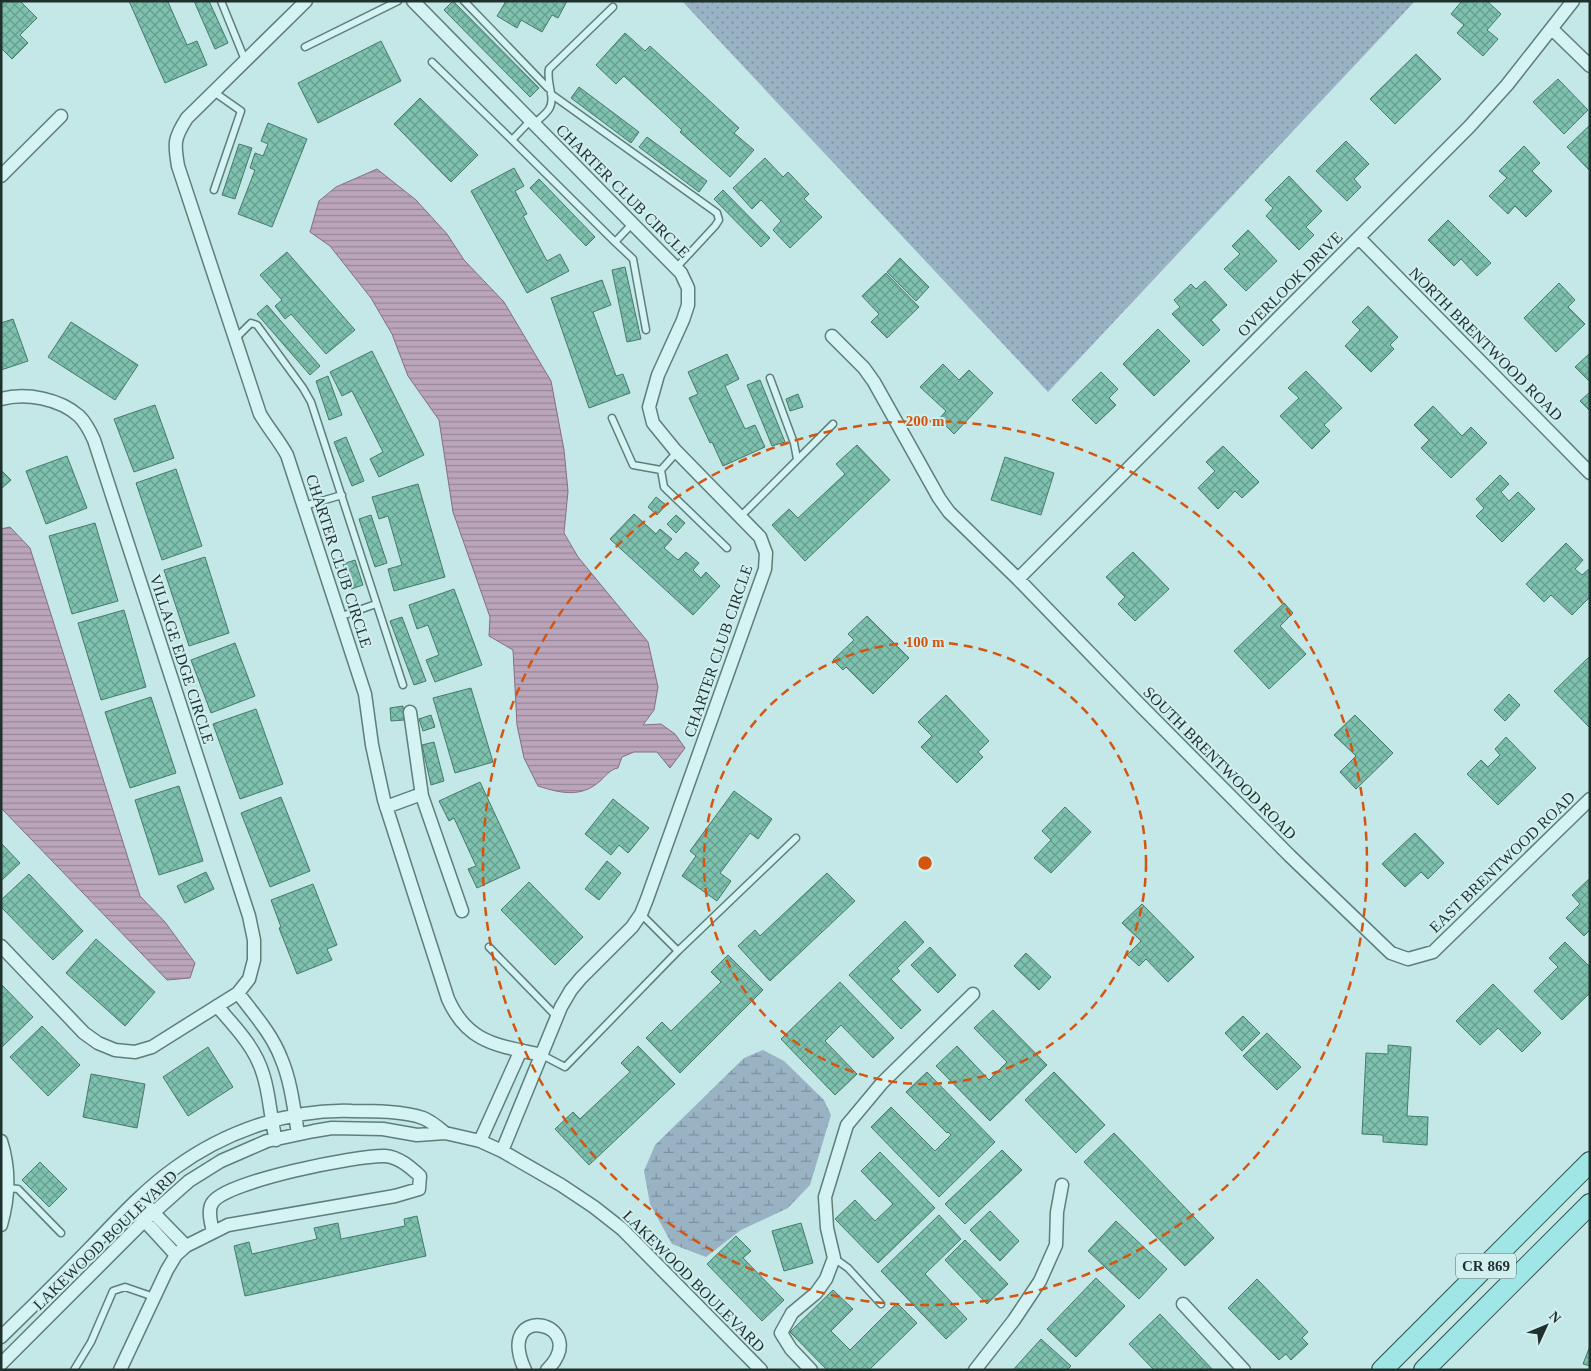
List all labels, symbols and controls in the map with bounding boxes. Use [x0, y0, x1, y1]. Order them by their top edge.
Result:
street label: CHARTER CLUB CIRCLE [553, 121, 693, 261]
street label: OVERLOOK DRIVE [1234, 228, 1346, 340]
street label: NORTH BRENTWOOD ROAD [1406, 264, 1566, 424]
text: 200 m [906, 413, 945, 429]
street label: CHARTER CLUB CIRCLE [303, 472, 375, 650]
street label: CHARTER CLUB CIRCLE [680, 563, 756, 739]
street label: VILLAGE EDGE CIRCLE [147, 572, 217, 746]
text: 100 m [906, 634, 945, 650]
street label: SOUTH BRENTWOOD ROAD [1140, 683, 1300, 843]
street label: EAST BRENTWOOD ROAD [1426, 788, 1578, 936]
centre of rings [916, 854, 934, 872]
street label: LAKEWOOD BOULEVARD [30, 1167, 180, 1313]
street label: LAKEWOOD BOULEVARD [620, 1207, 768, 1355]
road number: CR 869 [1456, 1254, 1516, 1278]
north arrow [1521, 1301, 1571, 1351]
text: N [1546, 1308, 1564, 1326]

